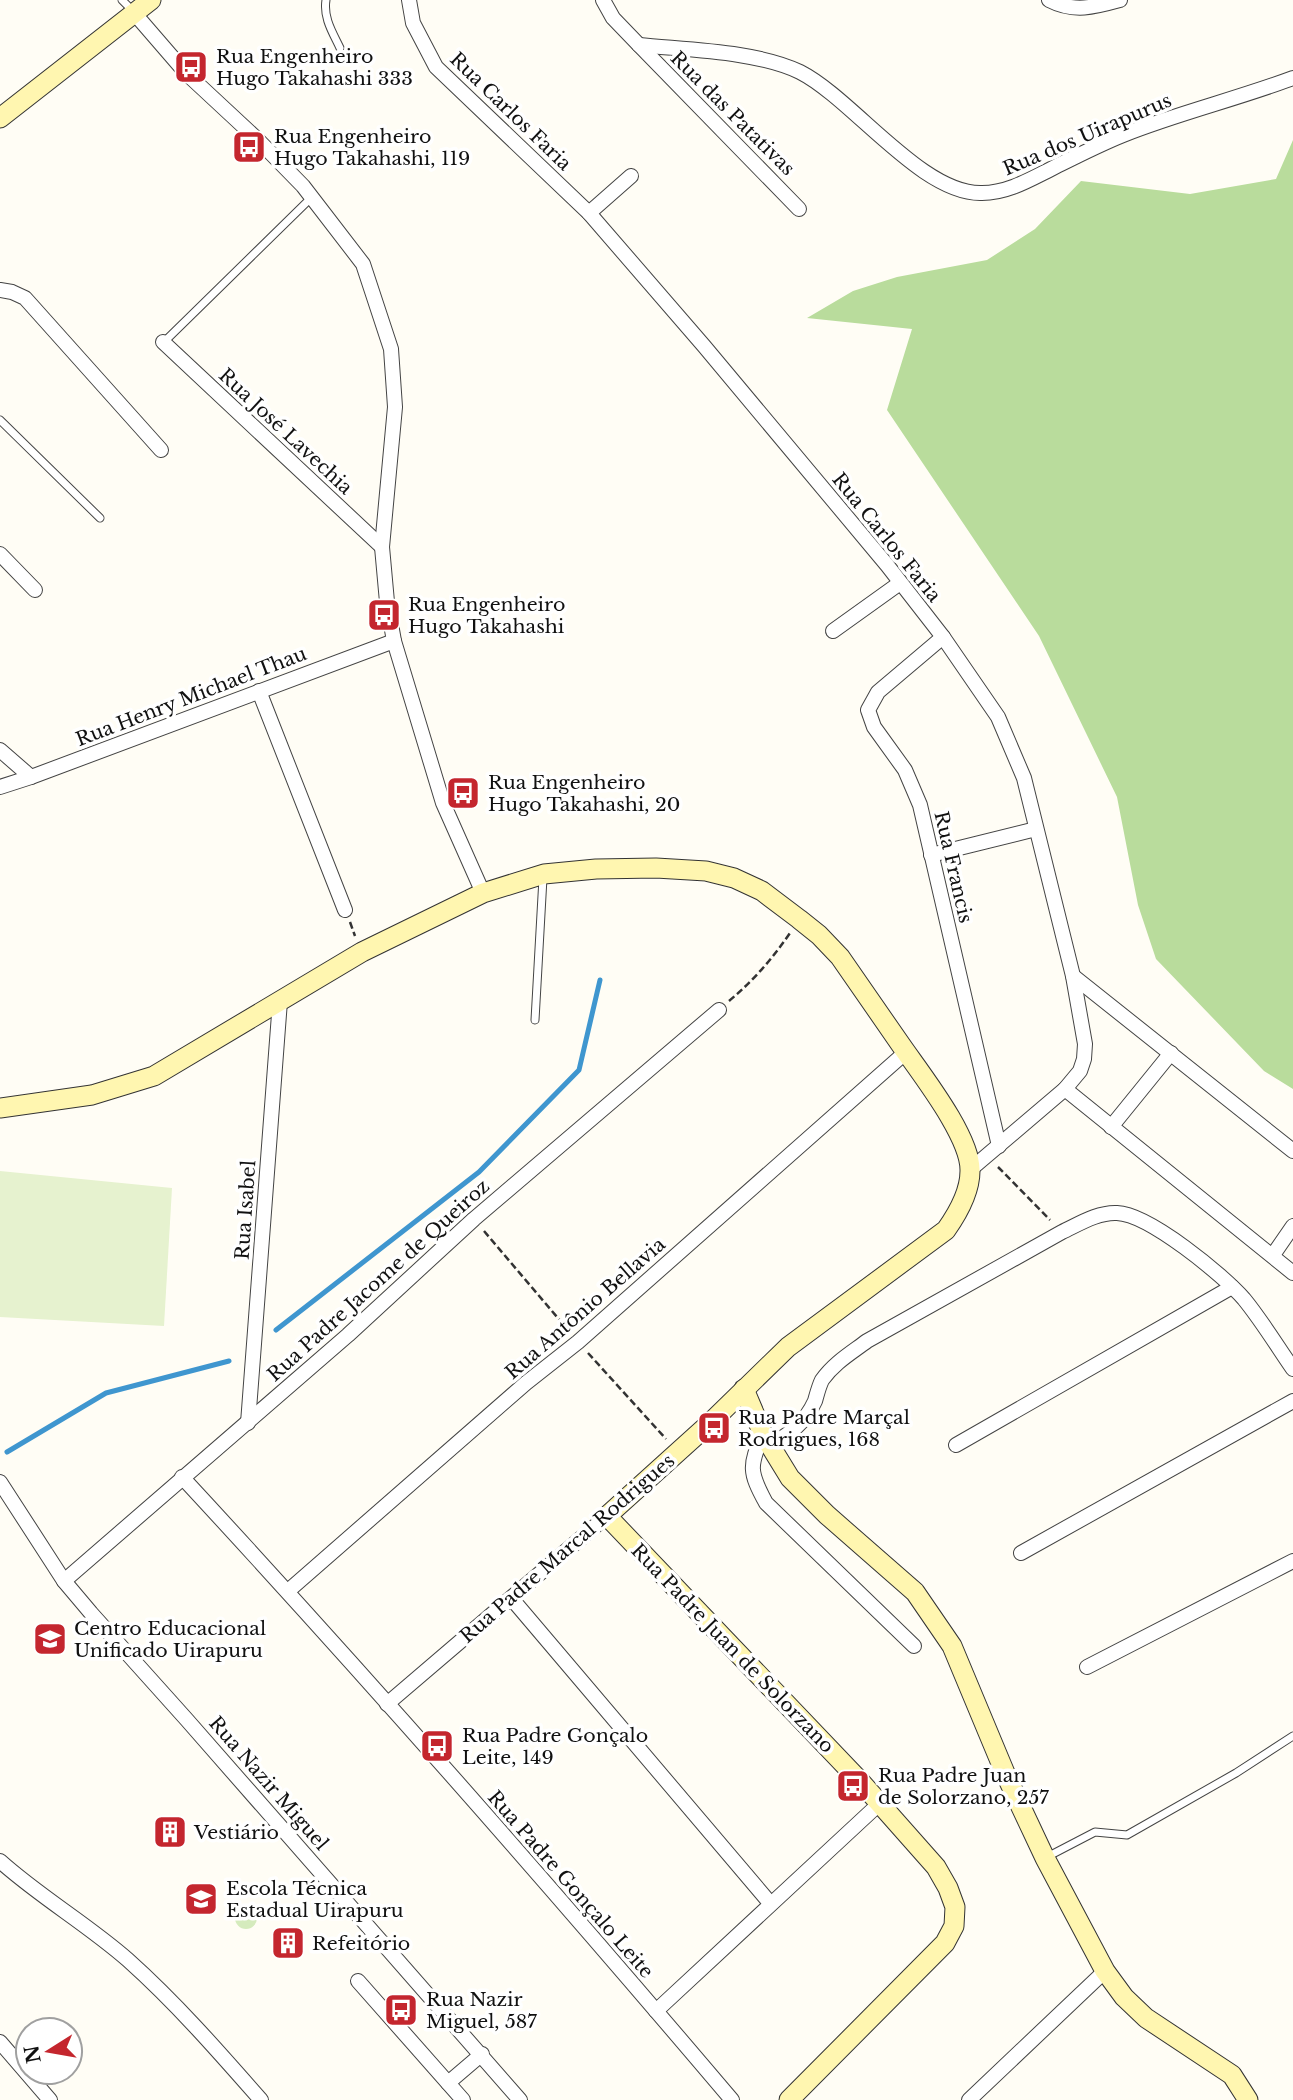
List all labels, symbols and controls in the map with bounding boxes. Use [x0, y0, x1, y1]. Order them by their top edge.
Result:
place label: Rua Engenheiro Hugo Takahashi 333 [216, 45, 413, 90]
street label: Rua das Patativas [666, 46, 800, 180]
bus stop icon: Rua Engenheiro Hugo Takahashi 333 [172, 48, 210, 86]
street label: Rua Carlos Faria [445, 48, 576, 175]
street label: Rua dos Uirapurus [999, 89, 1175, 180]
place label: Rua Engenheiro Hugo Takahashi, 119 [274, 125, 470, 170]
bus stop icon: Rua Engenheiro Hugo Takahashi, 119 [230, 128, 268, 166]
street label: Rua José Lavechia [214, 364, 358, 499]
street label: Rua Carlos Faria [827, 468, 946, 607]
place label: Rua Engenheiro Hugo Takahashi [408, 593, 565, 638]
bus stop icon: Rua Engenheiro Hugo Takahashi [365, 596, 403, 634]
street label: Rua Henry Michael Thau [73, 642, 310, 751]
place label: Rua Engenheiro Hugo Takahashi, 20 [488, 771, 680, 816]
bus stop icon: Rua Engenheiro Hugo Takahashi, 20 [444, 774, 482, 812]
street label: Rua Francis [929, 809, 978, 925]
street label: Rua Isabel [231, 1159, 260, 1261]
street label: Rua Padre Jacome de Queiroz [263, 1175, 494, 1386]
street label: Rua Antônio Bellavia [501, 1232, 670, 1384]
place label: Rua Padre Marçal Rodrigues, 168 [738, 1406, 910, 1451]
bus stop icon: Rua Padre Marçal Rodrigues, 168 [695, 1409, 733, 1447]
street label: Rua Padre Marcal Rodrigues [455, 1449, 679, 1648]
street label: Rua Padre Juan de Solorzano [626, 1539, 839, 1758]
place label: Centro Educacional Unificado Uirapuru [74, 1617, 266, 1662]
school or university icon: Centro Educacional Unificado Uirapuru [31, 1620, 69, 1658]
street label: Rua Nazir Miguel [204, 1712, 333, 1855]
place label: Rua Padre Gonçalo Leite, 149 [462, 1724, 648, 1769]
bus stop icon: Rua Padre Gonçalo Leite, 149 [418, 1727, 456, 1765]
place label: Rua Padre Juan de Solorzano, 257 [878, 1764, 1049, 1809]
bus stop icon: Rua Padre Juan de Solorzano, 257 [834, 1767, 872, 1805]
street label: Rua Padre Gonçalo Leite [483, 1786, 658, 1983]
building icon: Vestiário [151, 1813, 189, 1851]
place label: Vestiário [193, 1821, 279, 1844]
place label: Escola Técnica Estadual Uirapuru [226, 1877, 404, 1922]
school or university icon: Escola Técnica Estadual Uirapuru [182, 1880, 220, 1918]
building icon: Refeitório [269, 1924, 307, 1962]
place label: Refeitório [312, 1932, 410, 1955]
place label: Rua Nazir Miguel, 587 [426, 1988, 537, 2033]
bus stop icon: Rua Nazir Miguel, 587 [382, 1991, 420, 2029]
north arrow [14, 2016, 84, 2086]
text: N [20, 2043, 46, 2065]

